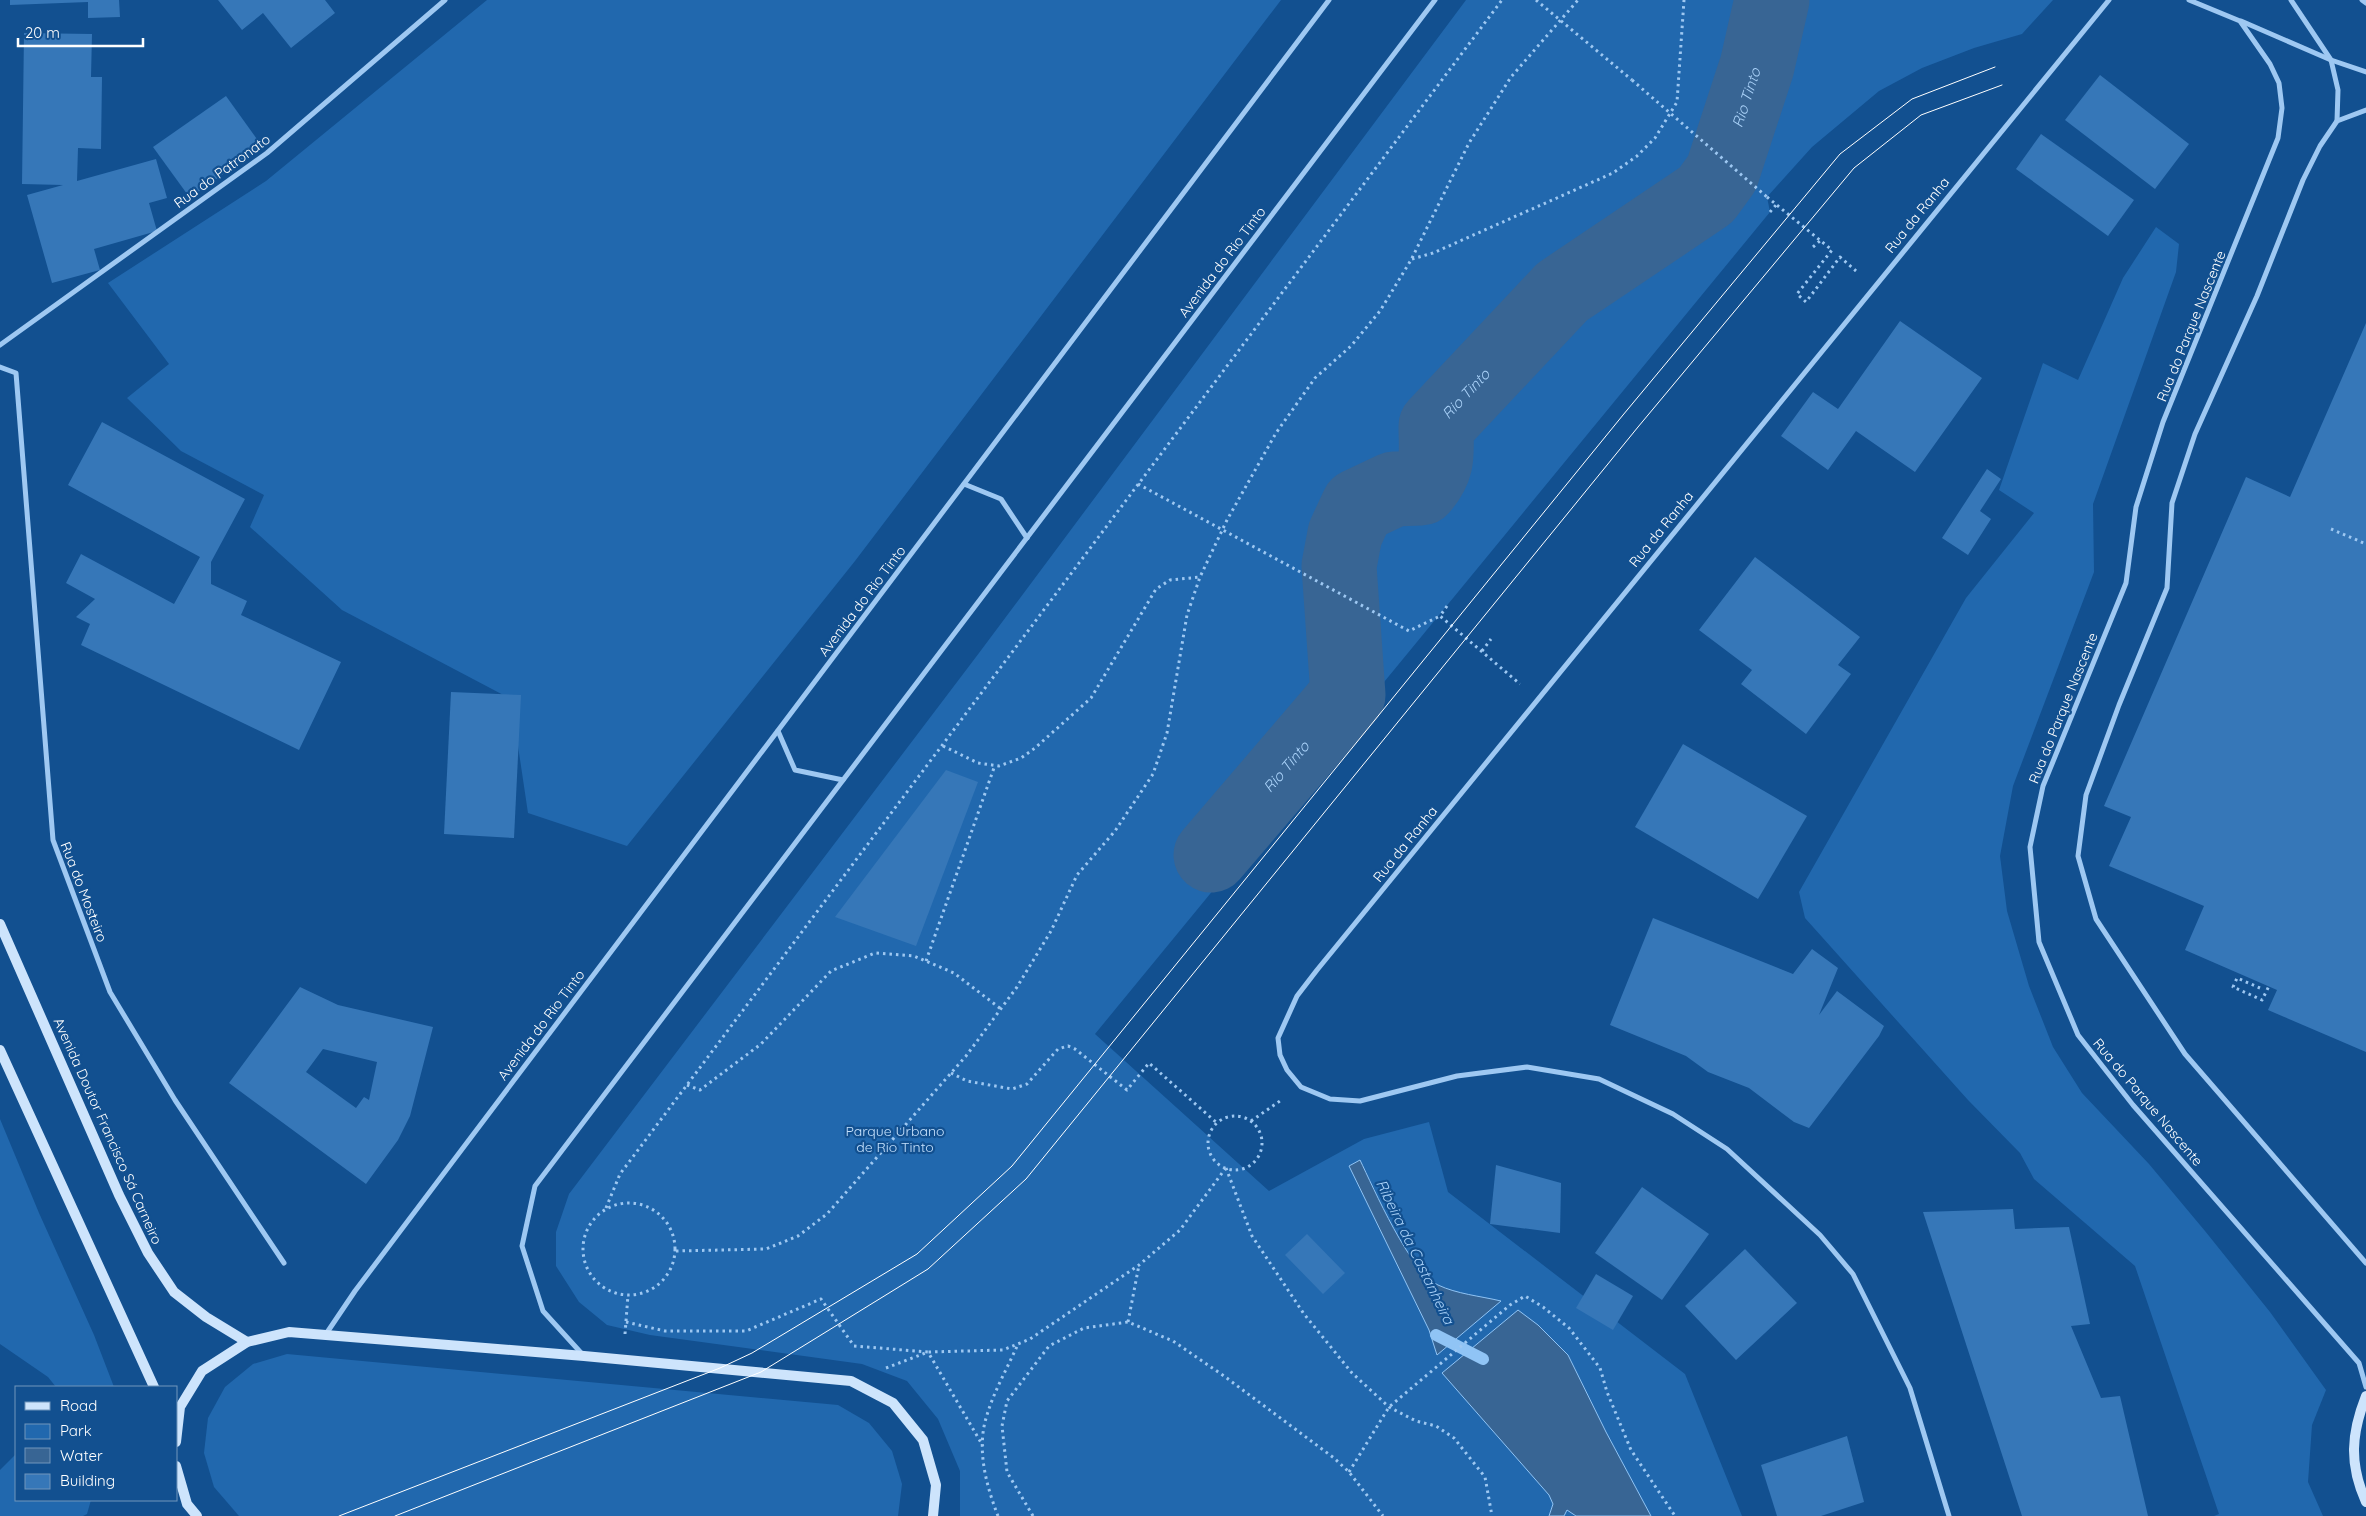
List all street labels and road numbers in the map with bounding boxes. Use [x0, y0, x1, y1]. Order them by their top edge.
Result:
street label: Rua do Patronato [170, 130, 274, 212]
street label: Rua da Ranha [1881, 173, 1953, 257]
street label: Avenida do Rio Tinto [1175, 203, 1269, 321]
street label: Rua do Parque Nascente [2152, 248, 2230, 404]
street label: Rua da Ranha [1625, 487, 1697, 571]
street label: Avenida do Rio Tinto [815, 542, 909, 660]
street label: Rua do Parque Nascente [2024, 630, 2102, 786]
street label: Rua da Ranha [1369, 802, 1441, 886]
street label: Rua do Mosteiro [57, 839, 111, 945]
street label: Avenida do Rio Tinto [494, 966, 588, 1084]
street label: Avenida Doutor Francisco Sá Carneiro [50, 1015, 166, 1247]
street label: Rua do Parque Nascente [2089, 1034, 2207, 1170]

